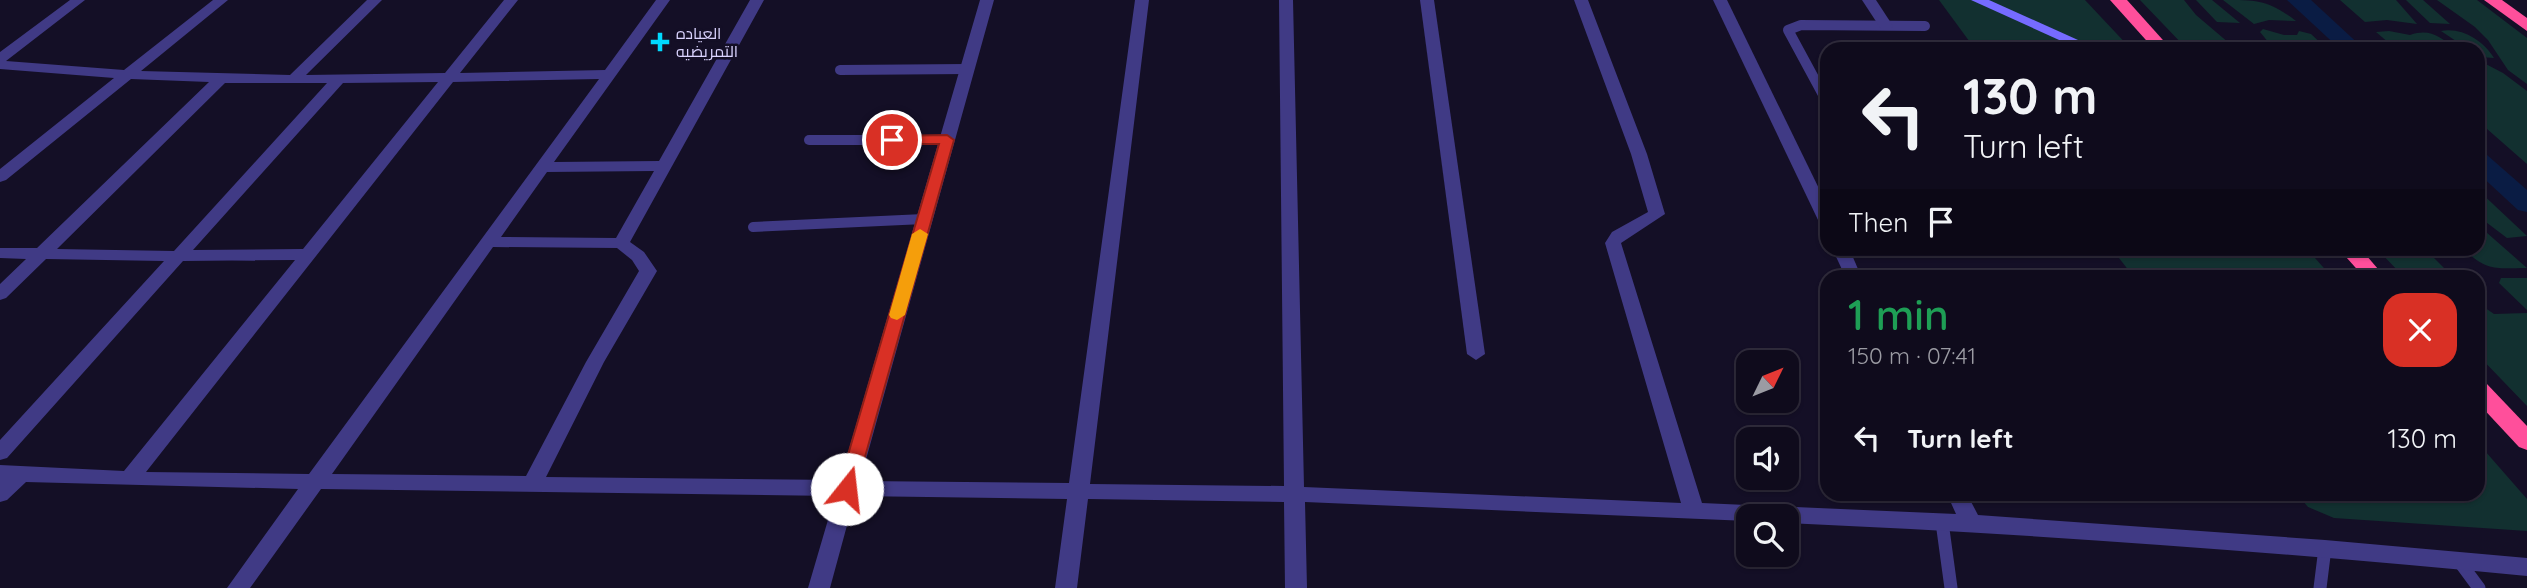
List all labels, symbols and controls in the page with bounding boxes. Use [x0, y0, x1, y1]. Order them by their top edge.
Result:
place label: العياده التمريضيه [676, 23, 738, 61]
marker: العياده التمريضيه [650, 32, 670, 52]
text: 130 m [1963, 65, 2097, 126]
icon: left [1848, 70, 1939, 161]
pin [862, 110, 922, 170]
icon: arrive [873, 121, 911, 159]
text: Turn left [1963, 126, 2084, 166]
icon: arrive [1922, 203, 1960, 241]
text: Then [1848, 206, 1908, 239]
text: 1 min [1848, 288, 1949, 341]
button: close [2383, 293, 2457, 367]
text: 150 m · 07:41 [1848, 341, 1976, 370]
north arrow [1736, 350, 1799, 413]
map controls [1736, 350, 1799, 567]
icon: left [1848, 419, 1886, 457]
text: Turn left [1907, 422, 2014, 455]
text: 130 m [2387, 422, 2457, 455]
button: sound [1736, 427, 1799, 490]
position arrow [810, 452, 884, 526]
button: search [1736, 504, 1799, 567]

